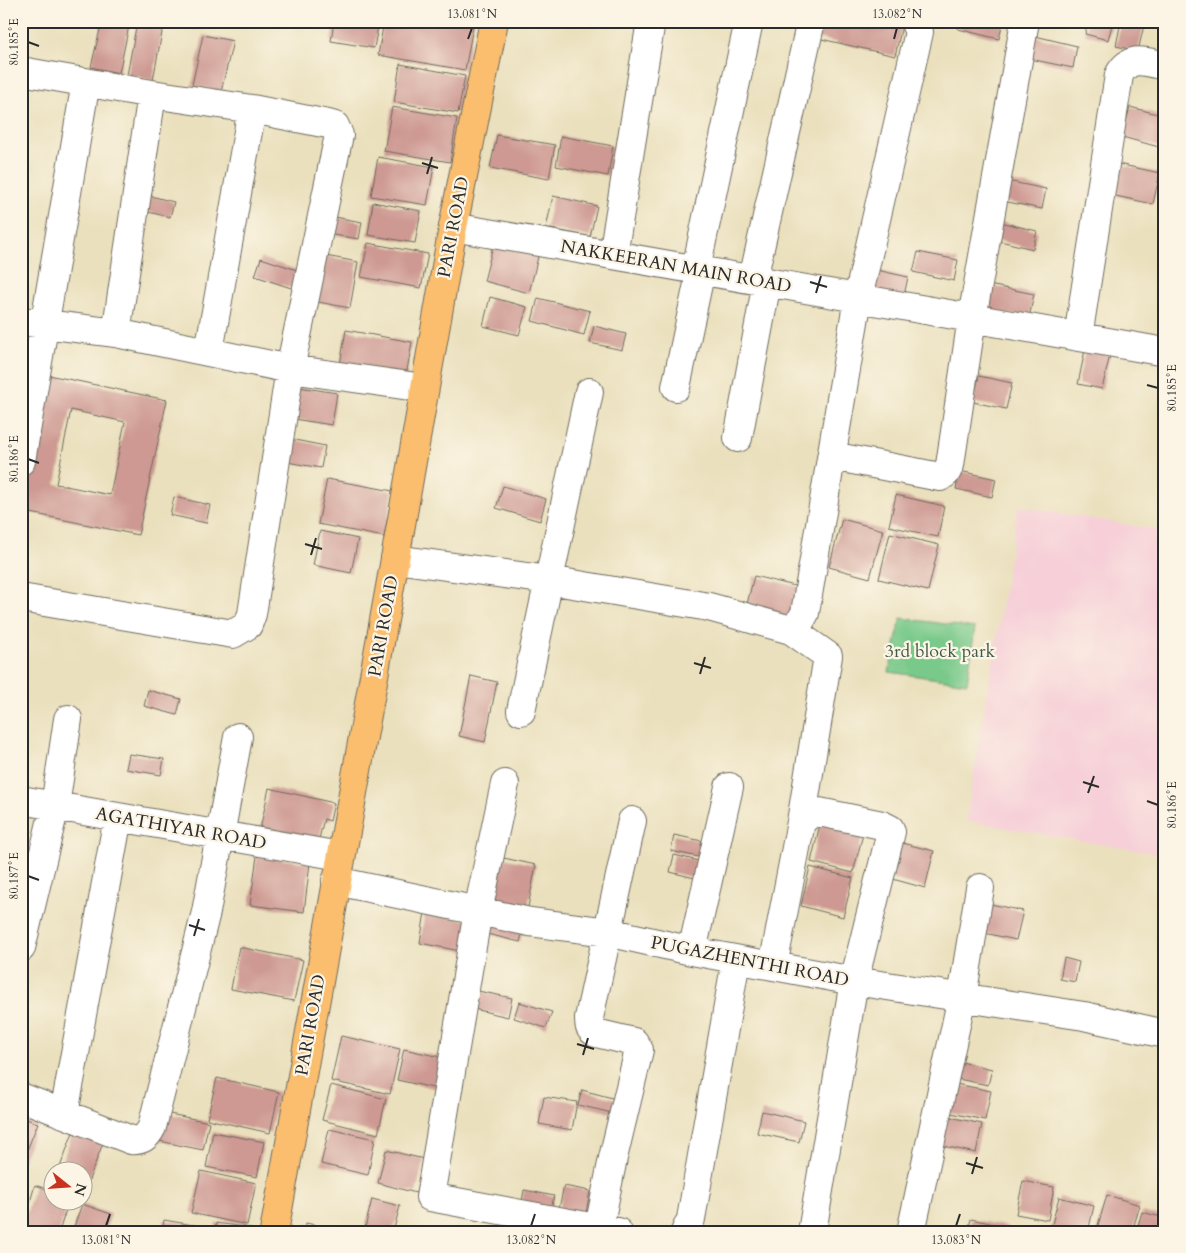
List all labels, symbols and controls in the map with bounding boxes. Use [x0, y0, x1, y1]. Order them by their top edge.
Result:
text: 13.081°N [447, 6, 498, 22]
text: 13.082°N [872, 6, 923, 22]
text: 80.185°E [6, 18, 22, 66]
street label: PARI ROAD [431, 174, 476, 280]
street label: NAKKEERAN MAIN ROAD [558, 234, 793, 299]
text: 80.185°E [1164, 364, 1180, 412]
text: 80.186°E [6, 435, 22, 483]
street label: PARI ROAD [362, 574, 405, 679]
park label: 3rd block park [885, 639, 996, 664]
text: 80.186°E [1164, 781, 1180, 829]
street label: AGATHIYAR ROAD [93, 801, 268, 856]
text: 80.187°E [6, 852, 22, 900]
street label: PUGAZHENTHI ROAD [649, 930, 851, 993]
street label: PARI ROAD [289, 973, 332, 1078]
north arrow [42, 1160, 92, 1210]
text: N [69, 1181, 91, 1198]
text: 13.081°N [81, 1232, 132, 1248]
text: 13.082°N [506, 1232, 557, 1248]
text: 13.083°N [931, 1232, 982, 1248]

